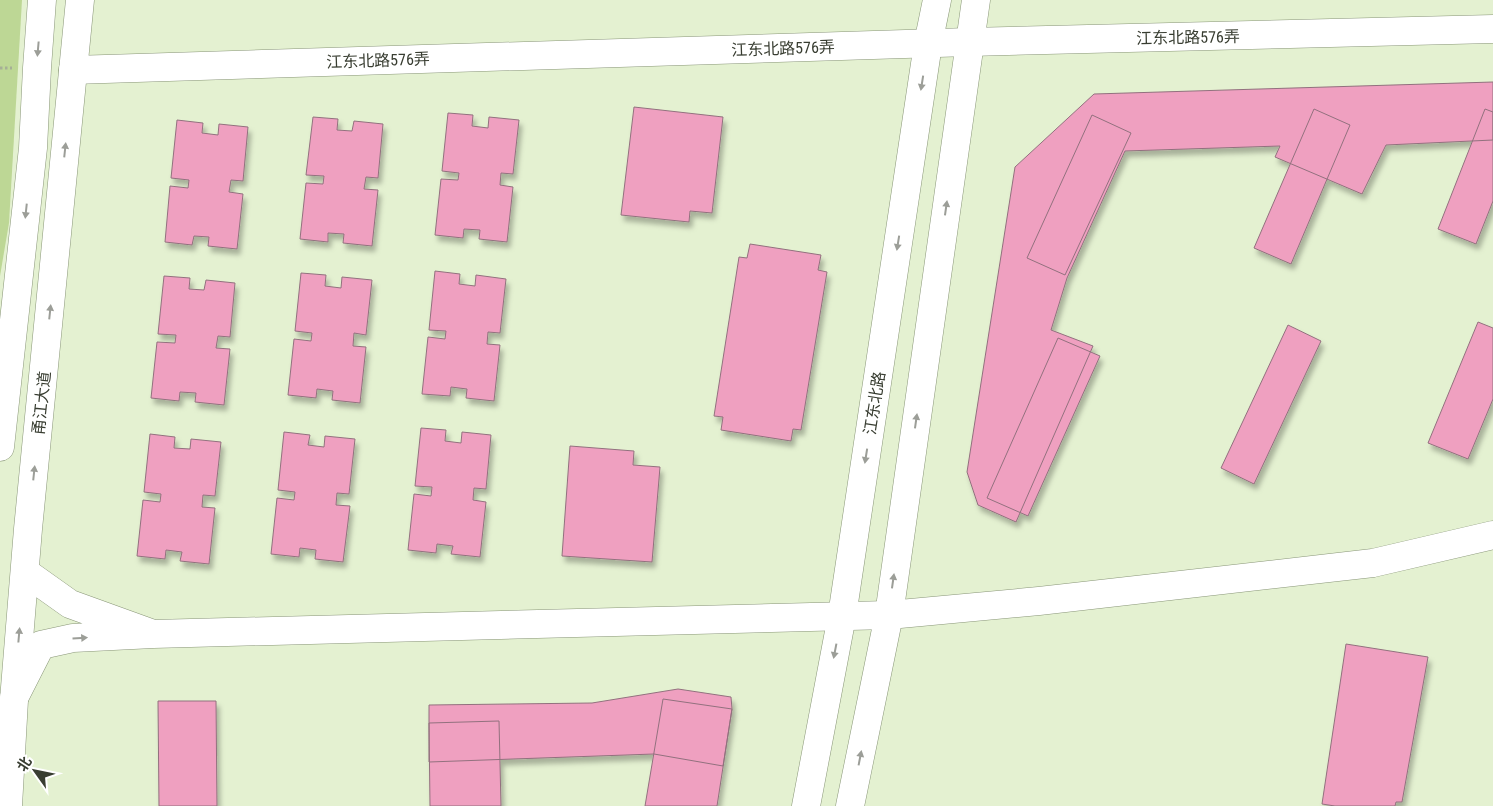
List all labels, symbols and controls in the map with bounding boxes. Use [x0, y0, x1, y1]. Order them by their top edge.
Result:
street label: 江东北路576弄 [1136, 27, 1240, 48]
street label: 江东北路576弄 [731, 37, 835, 60]
one-way arrow [34, 41, 42, 57]
street label: 江东北路576弄 [326, 49, 430, 72]
one-way arrow [918, 75, 926, 91]
one-way arrow [61, 142, 69, 158]
one-way arrow [942, 199, 950, 215]
one-way arrow [22, 203, 30, 219]
one-way arrow [894, 236, 902, 252]
one-way arrow [46, 303, 54, 319]
street label: 甬江大道 [29, 370, 54, 436]
street label: 江东北路 [860, 370, 889, 436]
one-way arrow [912, 412, 920, 428]
one-way arrow [862, 448, 870, 464]
one-way arrow [30, 465, 38, 481]
one-way arrow [890, 573, 898, 589]
one-way arrow [16, 627, 24, 643]
one-way arrow [73, 634, 89, 642]
one-way arrow [831, 643, 839, 659]
north arrow [10, 746, 60, 796]
one-way arrow [856, 750, 864, 766]
text: 北 [14, 754, 35, 774]

